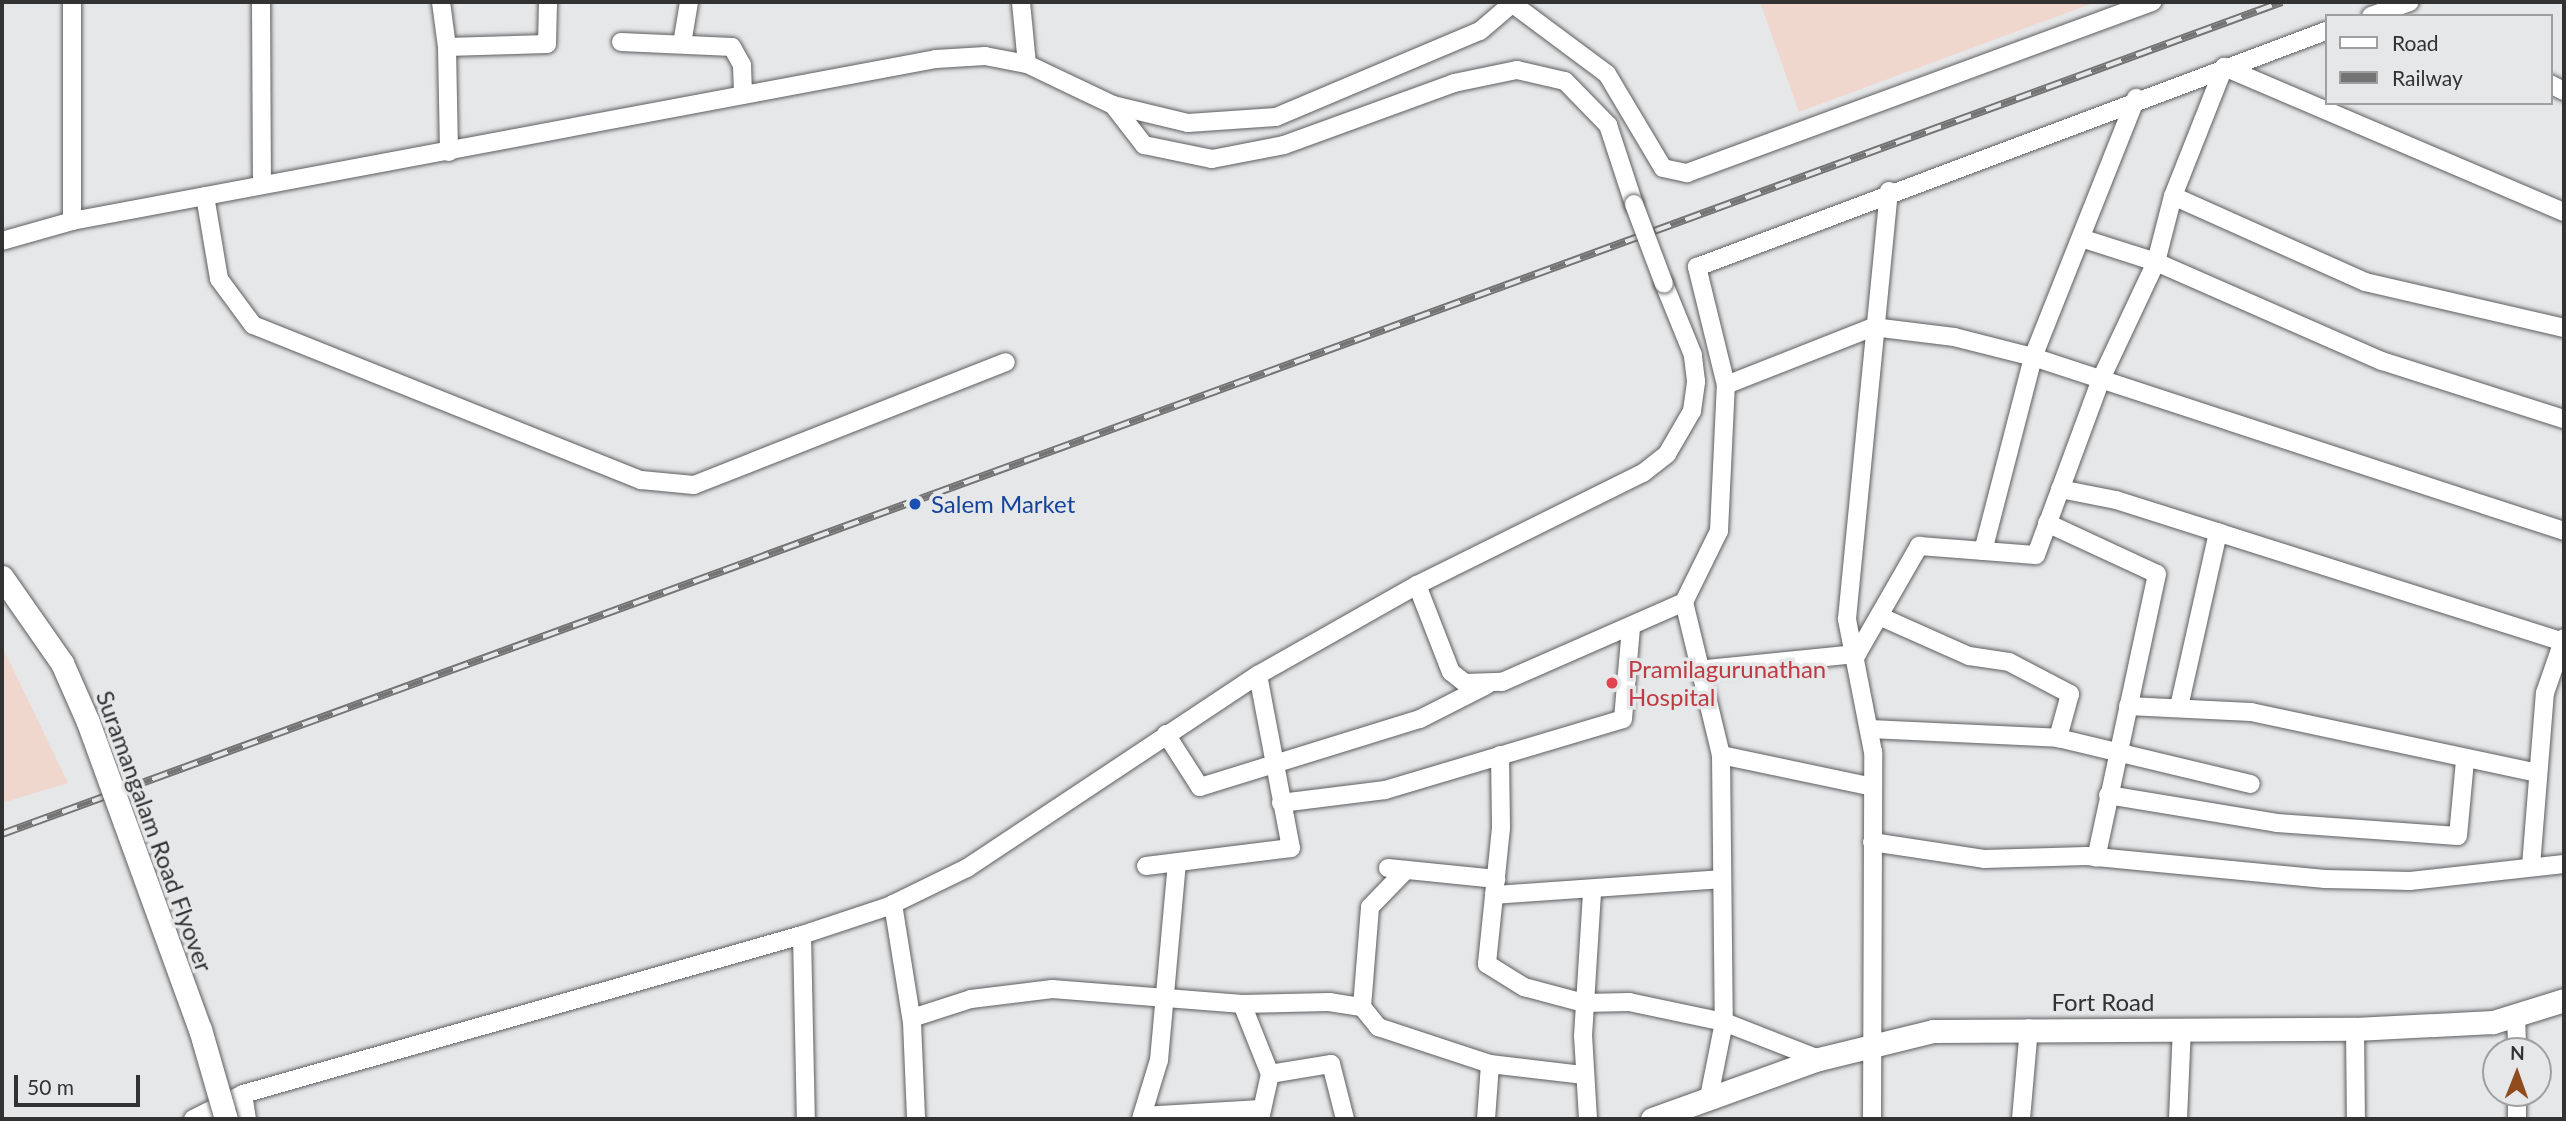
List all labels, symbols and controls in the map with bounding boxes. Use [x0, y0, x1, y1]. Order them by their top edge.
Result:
legend [2324, 14, 2552, 105]
text: Road [2392, 30, 2439, 55]
text: Railway [2392, 65, 2463, 90]
place label: Salem Market [931, 490, 1075, 518]
marker: Salem Market [905, 494, 925, 514]
place label: Pramilagurunathan Hospital [1628, 655, 1826, 711]
marker: Pramilagurunathan Hospital [1602, 673, 1622, 693]
street label: Suramangalam Road Flyover [91, 687, 219, 975]
street label: Fort Road [2052, 988, 2154, 1016]
north arrow [2482, 1037, 2552, 1107]
text: N [2510, 1041, 2525, 1064]
scale bar [18, 1062, 144, 1106]
text: 50 m [27, 1074, 74, 1099]

